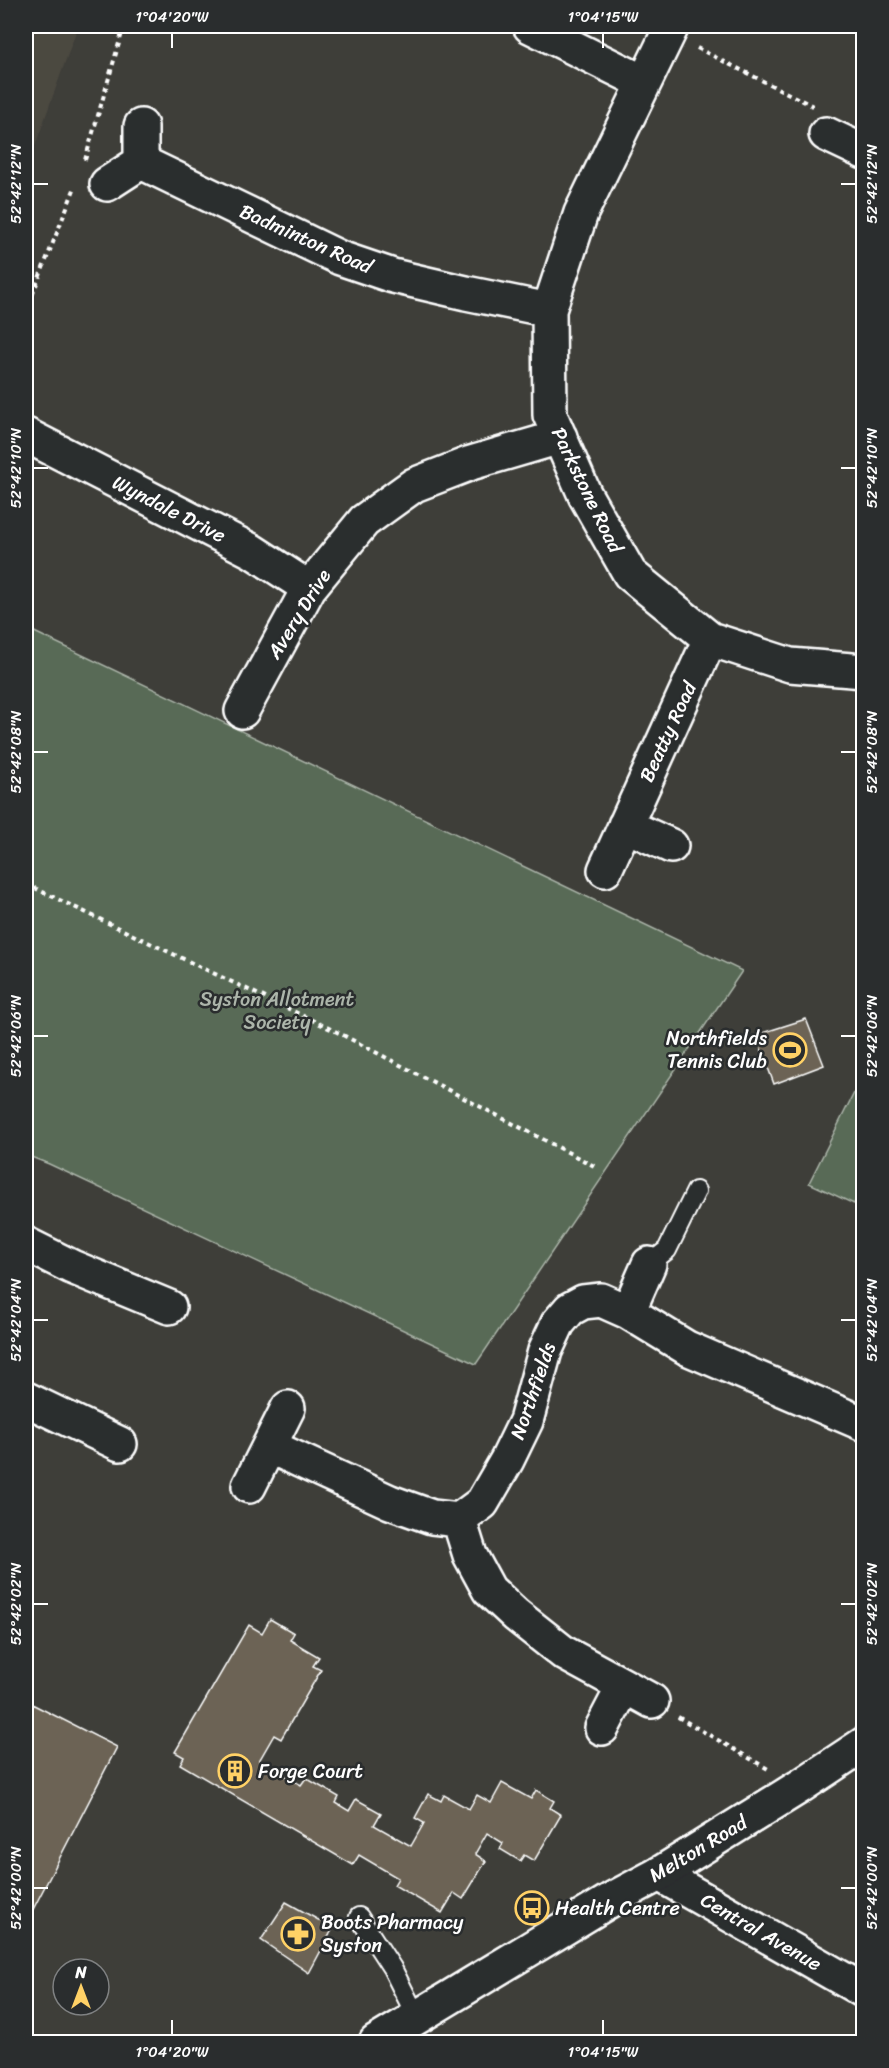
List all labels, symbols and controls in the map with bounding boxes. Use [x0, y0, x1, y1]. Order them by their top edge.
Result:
text: 1°04'20"W [135, 4, 209, 30]
text: 1°04'15"W [568, 4, 639, 30]
text: 52°42'12"N [3, 144, 29, 224]
text: 52°42'12"N [859, 144, 885, 224]
street label: Badminton Road [234, 194, 380, 285]
street label: Parkstone Road [541, 421, 633, 560]
text: 52°42'10"N [3, 427, 29, 508]
text: 52°42'10"N [859, 427, 885, 508]
street label: Wyndale Drive [106, 465, 232, 553]
street label: Avery Drive [257, 562, 341, 667]
street label: Beatty Road [629, 674, 707, 788]
text: 52°42'08"N [3, 710, 29, 794]
text: 52°42'08"N [859, 710, 885, 794]
park label: Syston Allotment Society [200, 982, 354, 1040]
text: 52°42'06"N [3, 994, 29, 1077]
text: 52°42'06"N [859, 994, 885, 1077]
place label: Northfields Tennis Club [666, 1021, 768, 1079]
sports icon: Northfields Tennis Club [772, 1032, 808, 1068]
text: 52°42'04"N [3, 1278, 29, 1362]
text: 52°42'04"N [859, 1278, 885, 1362]
street label: Northfields [500, 1337, 566, 1444]
text: 52°42'02"N [3, 1562, 29, 1645]
text: 52°42'02"N [859, 1562, 885, 1645]
building icon: Forge Court [217, 1753, 253, 1789]
place label: Forge Court [258, 1754, 363, 1789]
street label: Melton Road [642, 1805, 755, 1892]
text: 52°42'00"N [3, 1846, 29, 1930]
text: 52°42'00"N [859, 1846, 885, 1930]
street label: Central Avenue [694, 1883, 828, 1981]
bus stop icon: Health Centre [514, 1890, 550, 1926]
place label: Health Centre [555, 1891, 680, 1926]
place label: Boots Pharmacy Syston [321, 1905, 464, 1963]
pharmacy icon: Boots Pharmacy Syston [280, 1916, 316, 1952]
north arrow [51, 1957, 111, 2017]
text: N [74, 1958, 87, 1987]
text: 1°04'20"W [135, 2039, 209, 2065]
text: 1°04'15"W [568, 2039, 639, 2065]

